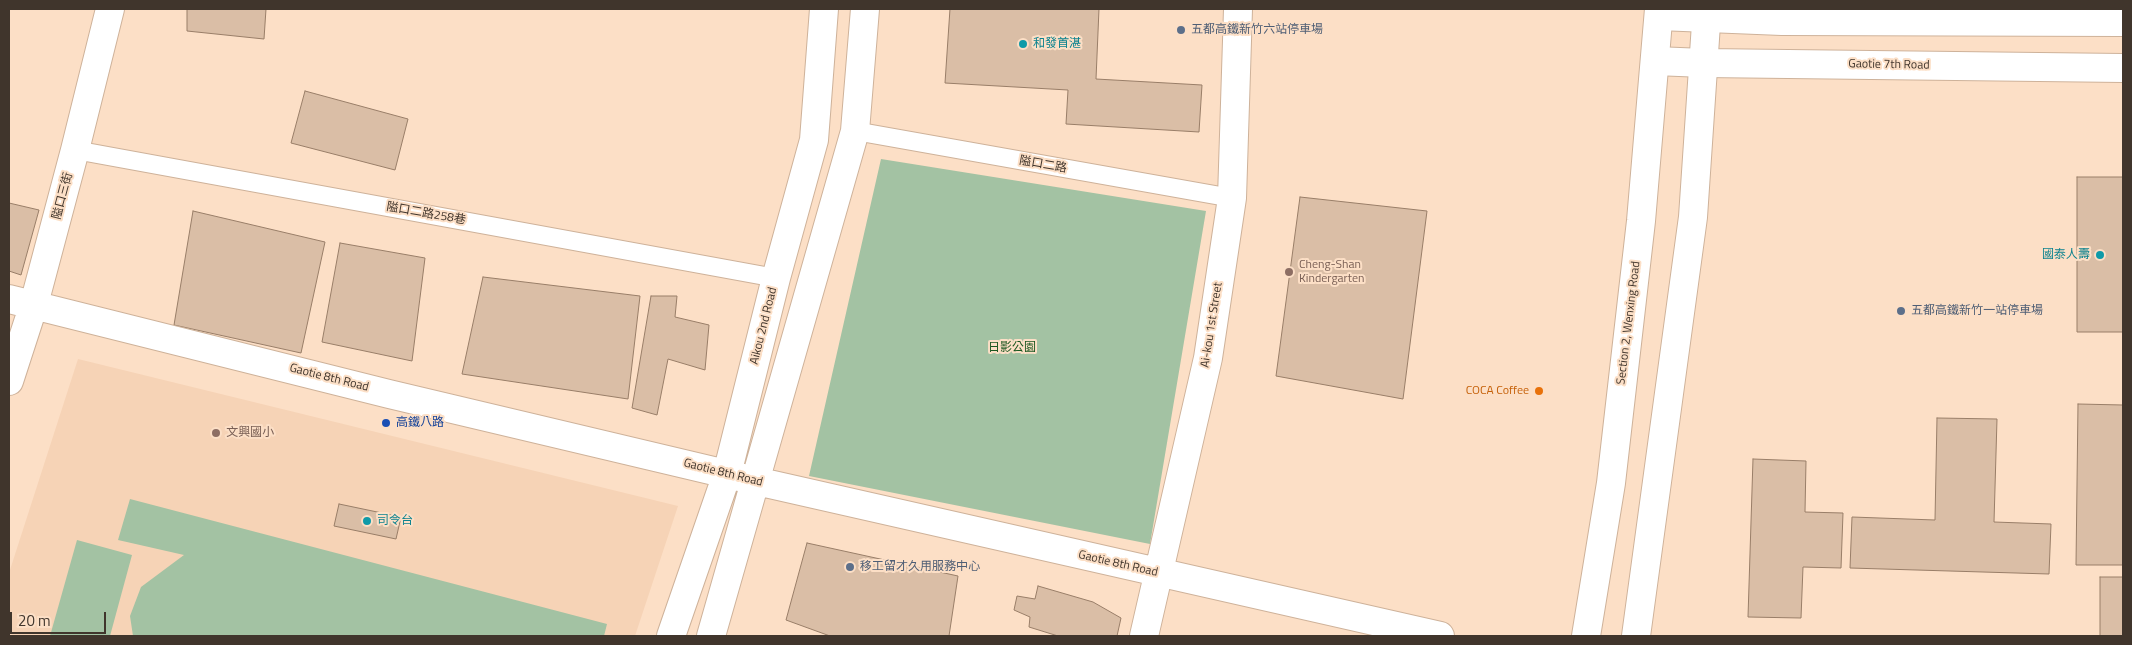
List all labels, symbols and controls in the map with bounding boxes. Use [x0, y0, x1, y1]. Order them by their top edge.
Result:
place label: 五都高鐵新竹六站停車場 [1191, 23, 1323, 37]
marker: 五都高鐵新竹六站停車場 [1175, 24, 1187, 36]
place label: 和發首湛 [1033, 37, 1081, 51]
marker: 和發首湛 [1017, 38, 1029, 50]
street label: Gaotie 7th Road [1848, 57, 1930, 73]
street label: 隘口二路 [1018, 154, 1068, 176]
street label: 隘口三街 [50, 171, 76, 221]
street label: 隘口二路258巷 [385, 200, 467, 228]
place label: 國泰人壽 [2042, 248, 2090, 262]
marker: 國泰人壽 [2094, 249, 2106, 261]
place label: Cheng-Shan Kindergarten [1299, 258, 1364, 286]
street label: Section 2, Wenxing Road [1614, 260, 1644, 386]
marker: Cheng-Shan Kindergarten [1283, 266, 1295, 278]
street label: Ai-kou 1st Street [1198, 281, 1226, 369]
street label: Aikou 2nd Road [747, 286, 781, 366]
place label: 五都高鐵新竹一站停車場 [1911, 304, 2043, 318]
marker: 五都高鐵新竹一站停車場 [1895, 305, 1907, 317]
park label: 日影公園 [988, 341, 1036, 355]
street label: Gaotie 8th Road [288, 361, 370, 395]
place label: COCA Coffee [1466, 384, 1529, 398]
marker: COCA Coffee [1533, 385, 1545, 397]
place label: 高鐵八路 [396, 416, 444, 430]
marker: 高鐵八路 [380, 417, 392, 429]
place label: 文興國小 [226, 426, 274, 440]
marker: 文興國小 [210, 427, 222, 439]
street label: Gaotie 8th Road [682, 456, 764, 490]
place label: 司令台 [377, 514, 413, 528]
marker: 司令台 [361, 515, 373, 527]
street label: Gaotie 8th Road [1077, 548, 1159, 580]
place label: 移工留才久用服務中心 [860, 560, 980, 574]
marker: 移工留才久用服務中心 [844, 561, 856, 573]
scale bar [12, 602, 109, 634]
text: 20 m [18, 609, 51, 632]

